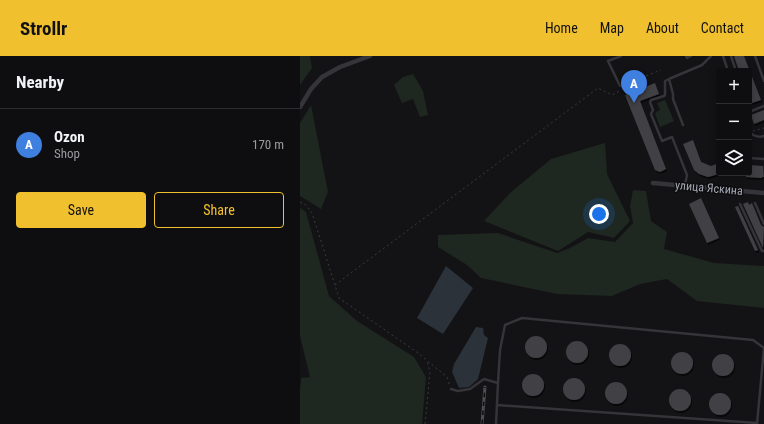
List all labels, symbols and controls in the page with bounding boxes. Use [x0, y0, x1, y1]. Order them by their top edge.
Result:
text: Strollr [20, 17, 67, 40]
text: Home [545, 20, 578, 36]
text: Map [600, 20, 624, 36]
text: About [646, 20, 679, 36]
text: Contact [701, 20, 744, 36]
map controls [716, 68, 752, 176]
button: + [716, 68, 752, 104]
pin: A [621, 70, 647, 103]
text: Nearby [16, 72, 64, 92]
button: − [716, 104, 752, 140]
text: Ozon [54, 128, 85, 146]
text: A [25, 137, 33, 152]
text: 170 m [252, 137, 284, 152]
button: layers [716, 140, 752, 176]
text: Shop [54, 146, 80, 161]
street label: улица Яскина [675, 178, 744, 198]
button: Save [16, 192, 146, 228]
button: Share [154, 192, 284, 228]
your location [589, 204, 609, 224]

